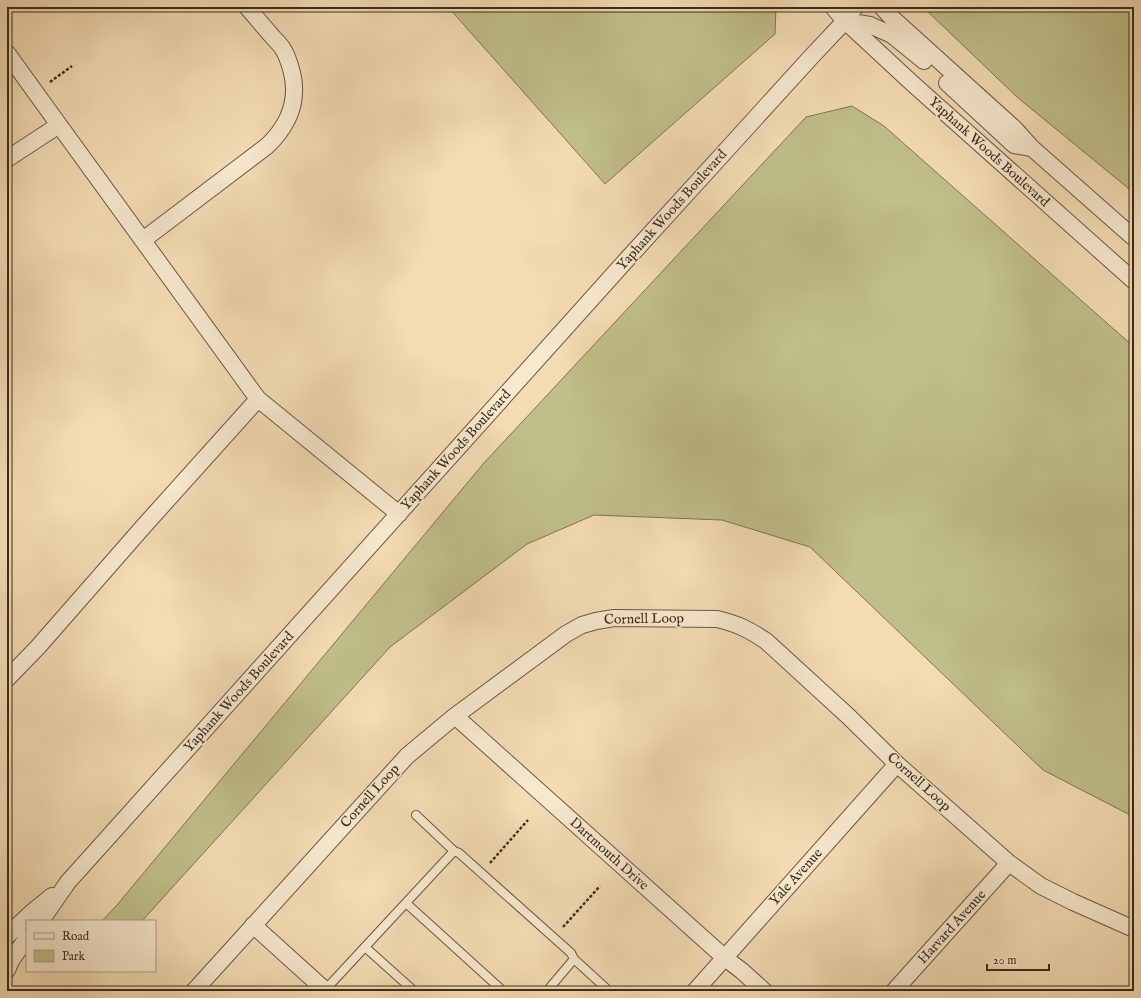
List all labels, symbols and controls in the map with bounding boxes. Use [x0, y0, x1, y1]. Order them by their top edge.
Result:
street label: Yaphank Woods Boulevard [925, 93, 1054, 211]
street label: Yaphank Woods Boulevard [613, 145, 731, 274]
street label: Yaphank Woods Boulevard [397, 385, 515, 514]
street label: Cornell Loop [604, 609, 685, 629]
street label: Yaphank Woods Boulevard [180, 627, 298, 756]
street label: Cornell Loop [883, 749, 955, 816]
street label: Cornell Loop [337, 760, 404, 832]
street label: Dartmouth Drive [566, 814, 653, 895]
street label: Yale Avenue [765, 844, 827, 909]
street label: Harvard Avenue [914, 886, 990, 968]
legend [26, 920, 156, 972]
text: Road [62, 929, 90, 944]
scale bar [987, 946, 1049, 972]
text: Park [62, 949, 85, 964]
text: 20 m [993, 953, 1016, 968]

